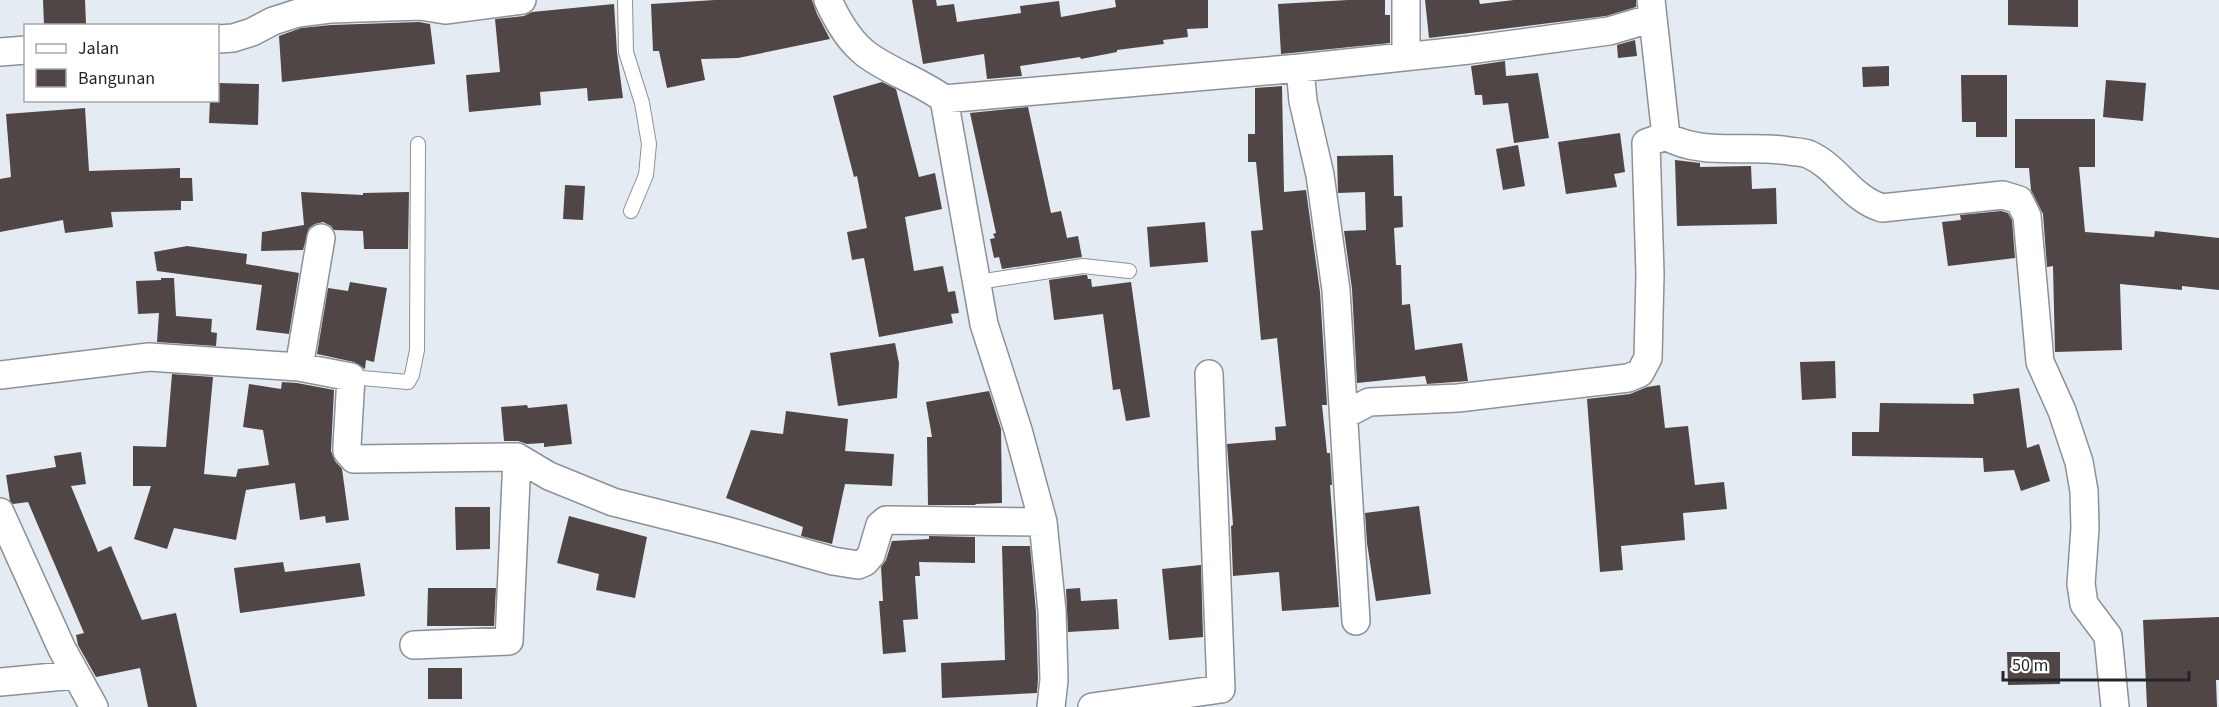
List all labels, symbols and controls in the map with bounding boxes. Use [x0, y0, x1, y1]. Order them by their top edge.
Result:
legend [24, 24, 219, 102]
text: Jalan [78, 36, 119, 61]
text: Bangunan [78, 66, 155, 91]
scale bar [2003, 644, 2189, 682]
text: 50 m [2012, 653, 2048, 678]

